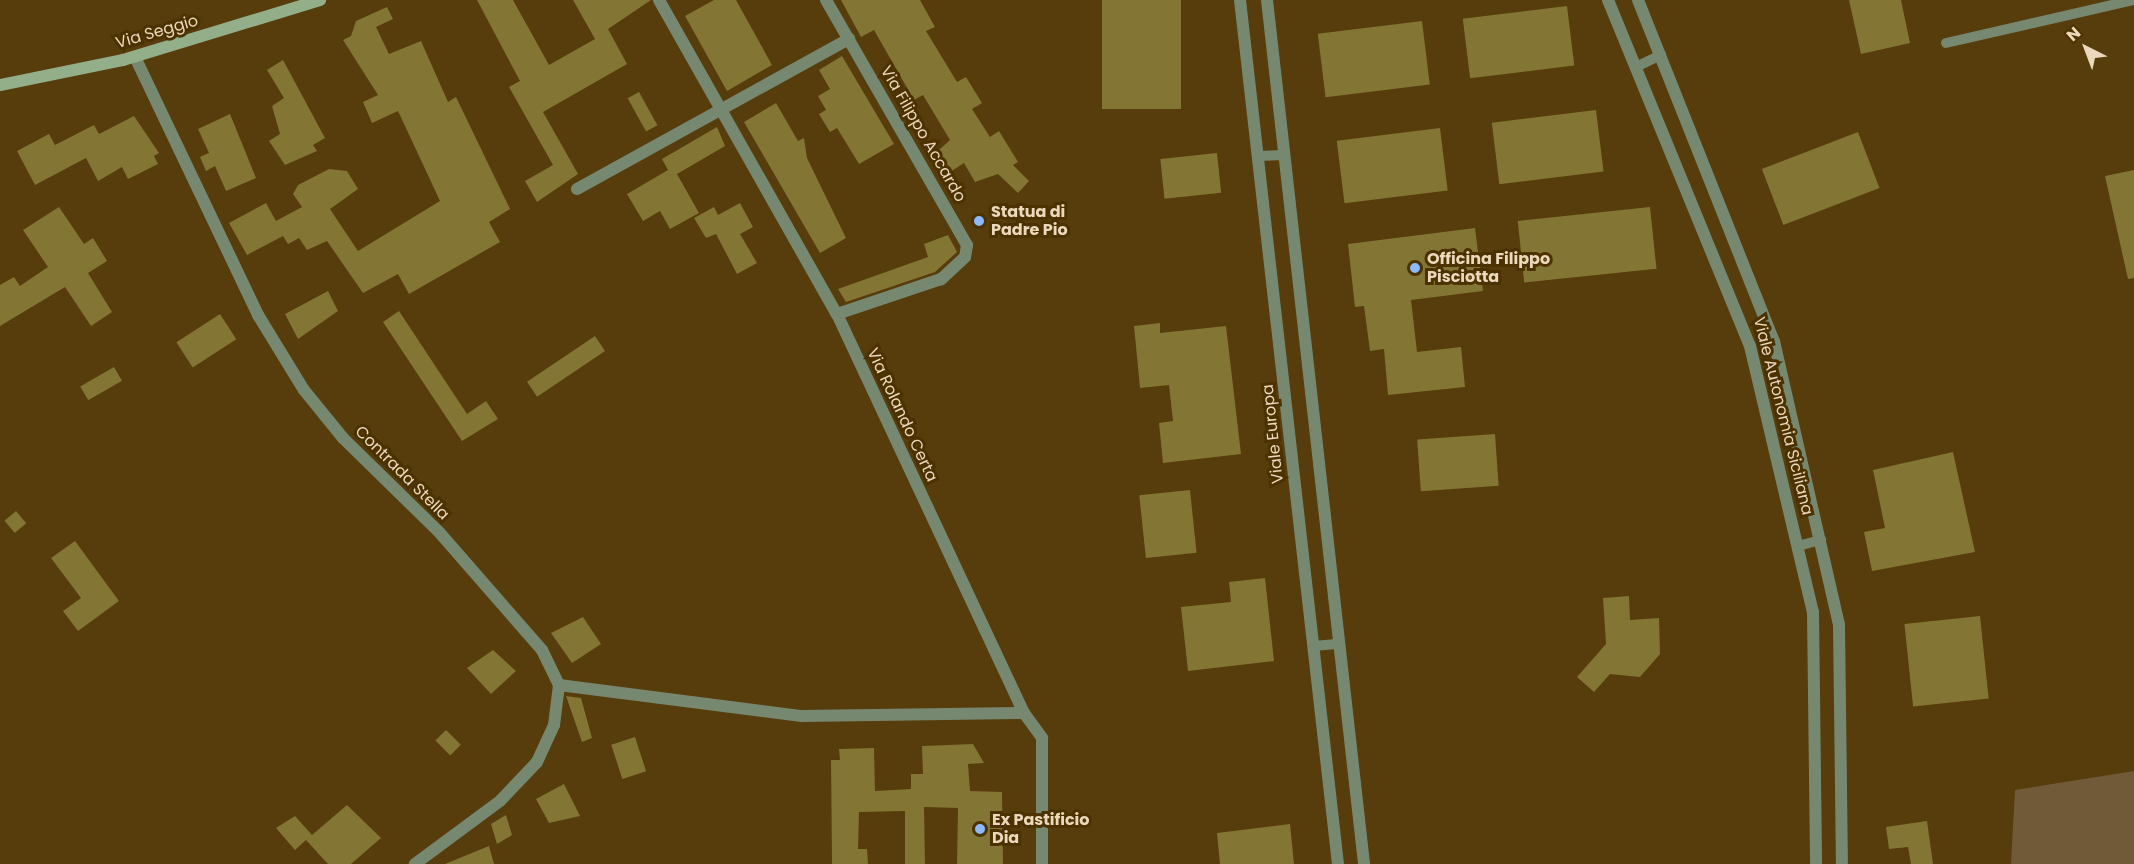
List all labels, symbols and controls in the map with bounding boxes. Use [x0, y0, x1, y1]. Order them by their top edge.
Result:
street label: Via Seggio [114, 11, 200, 53]
north arrow [2056, 18, 2116, 78]
text: N [2061, 22, 2086, 47]
street label: Via Filippo Accardo [876, 63, 970, 205]
place label: Statua di Padre Pio [991, 202, 1068, 240]
marker: Statua di Padre Pio [972, 214, 986, 228]
place label: Officina Filippo Pisciotta [1427, 249, 1550, 287]
marker: Officina Filippo Pisciotta [1408, 261, 1422, 275]
street label: Viale Autonomia Siciliana [1749, 315, 1817, 517]
street label: Via Rolando Certa [863, 345, 941, 485]
street label: Viale Europa [1258, 383, 1288, 485]
street label: Contrada Stella [351, 422, 453, 524]
place label: Ex Pastificio Dia [992, 810, 1090, 848]
marker: Ex Pastificio Dia [973, 822, 987, 836]

